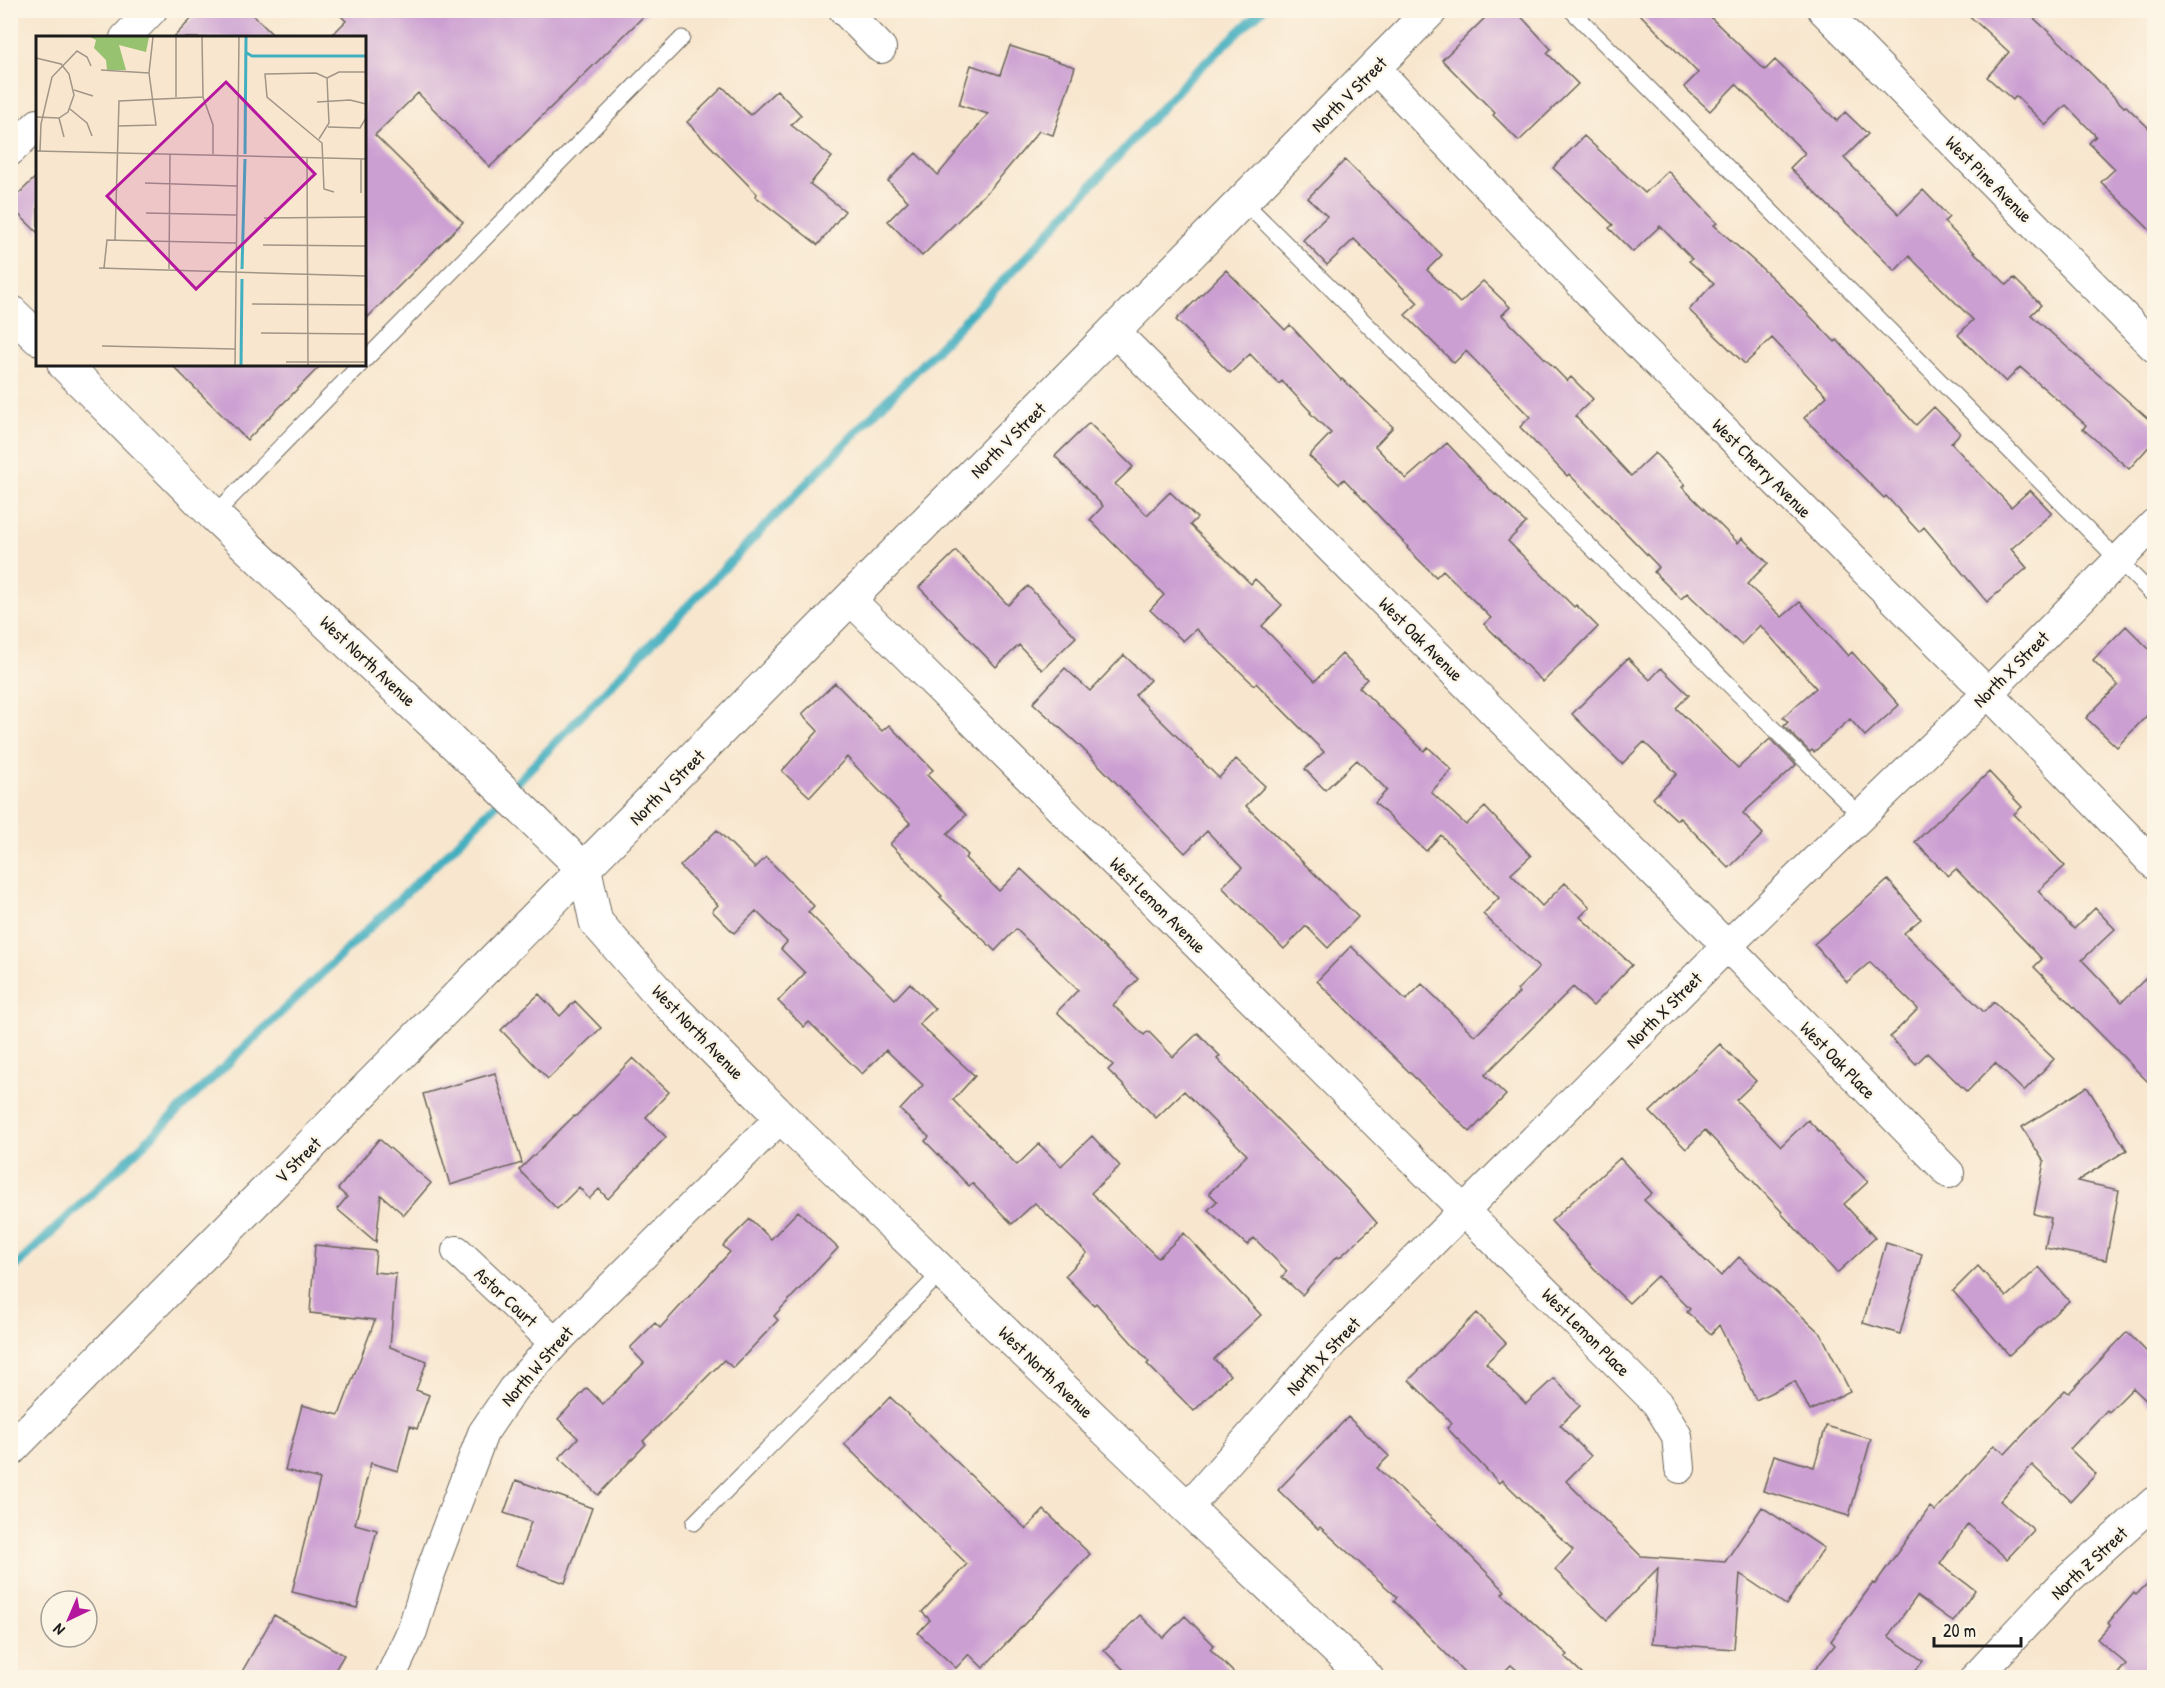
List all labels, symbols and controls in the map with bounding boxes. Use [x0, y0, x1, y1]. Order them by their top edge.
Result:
inset map [36, 36, 366, 366]
street label: North V Street [1306, 50, 1393, 137]
street label: West Pine Avenue [1940, 130, 2038, 228]
street label: North V Street [965, 396, 1052, 483]
street label: West Cherry Avenue [1707, 413, 1817, 523]
street label: West Oak Avenue [1373, 591, 1469, 687]
street label: West North Avenue [315, 610, 421, 712]
street label: North X Street [1967, 625, 2055, 713]
street label: North V Street [624, 743, 711, 830]
street label: West Lemon Avenue [1104, 851, 1212, 959]
street label: North X Street [1620, 966, 1708, 1054]
street label: West North Avenue [646, 979, 750, 1085]
street label: West Oak Place [1795, 1016, 1881, 1104]
street label: V Street [269, 1131, 327, 1189]
street label: Astor Court [469, 1261, 544, 1333]
street label: West Lemon Place [1536, 1282, 1636, 1382]
street label: North X Street [1280, 1311, 1366, 1401]
street label: North W Street [495, 1320, 579, 1411]
street label: West North Avenue [993, 1320, 1099, 1424]
street label: North Z Street [2045, 1520, 2134, 1605]
north arrow [39, 1589, 99, 1649]
scale bar [1934, 1610, 2021, 1648]
text: 20 m [1943, 1618, 1976, 1643]
text: N [48, 1619, 69, 1641]

